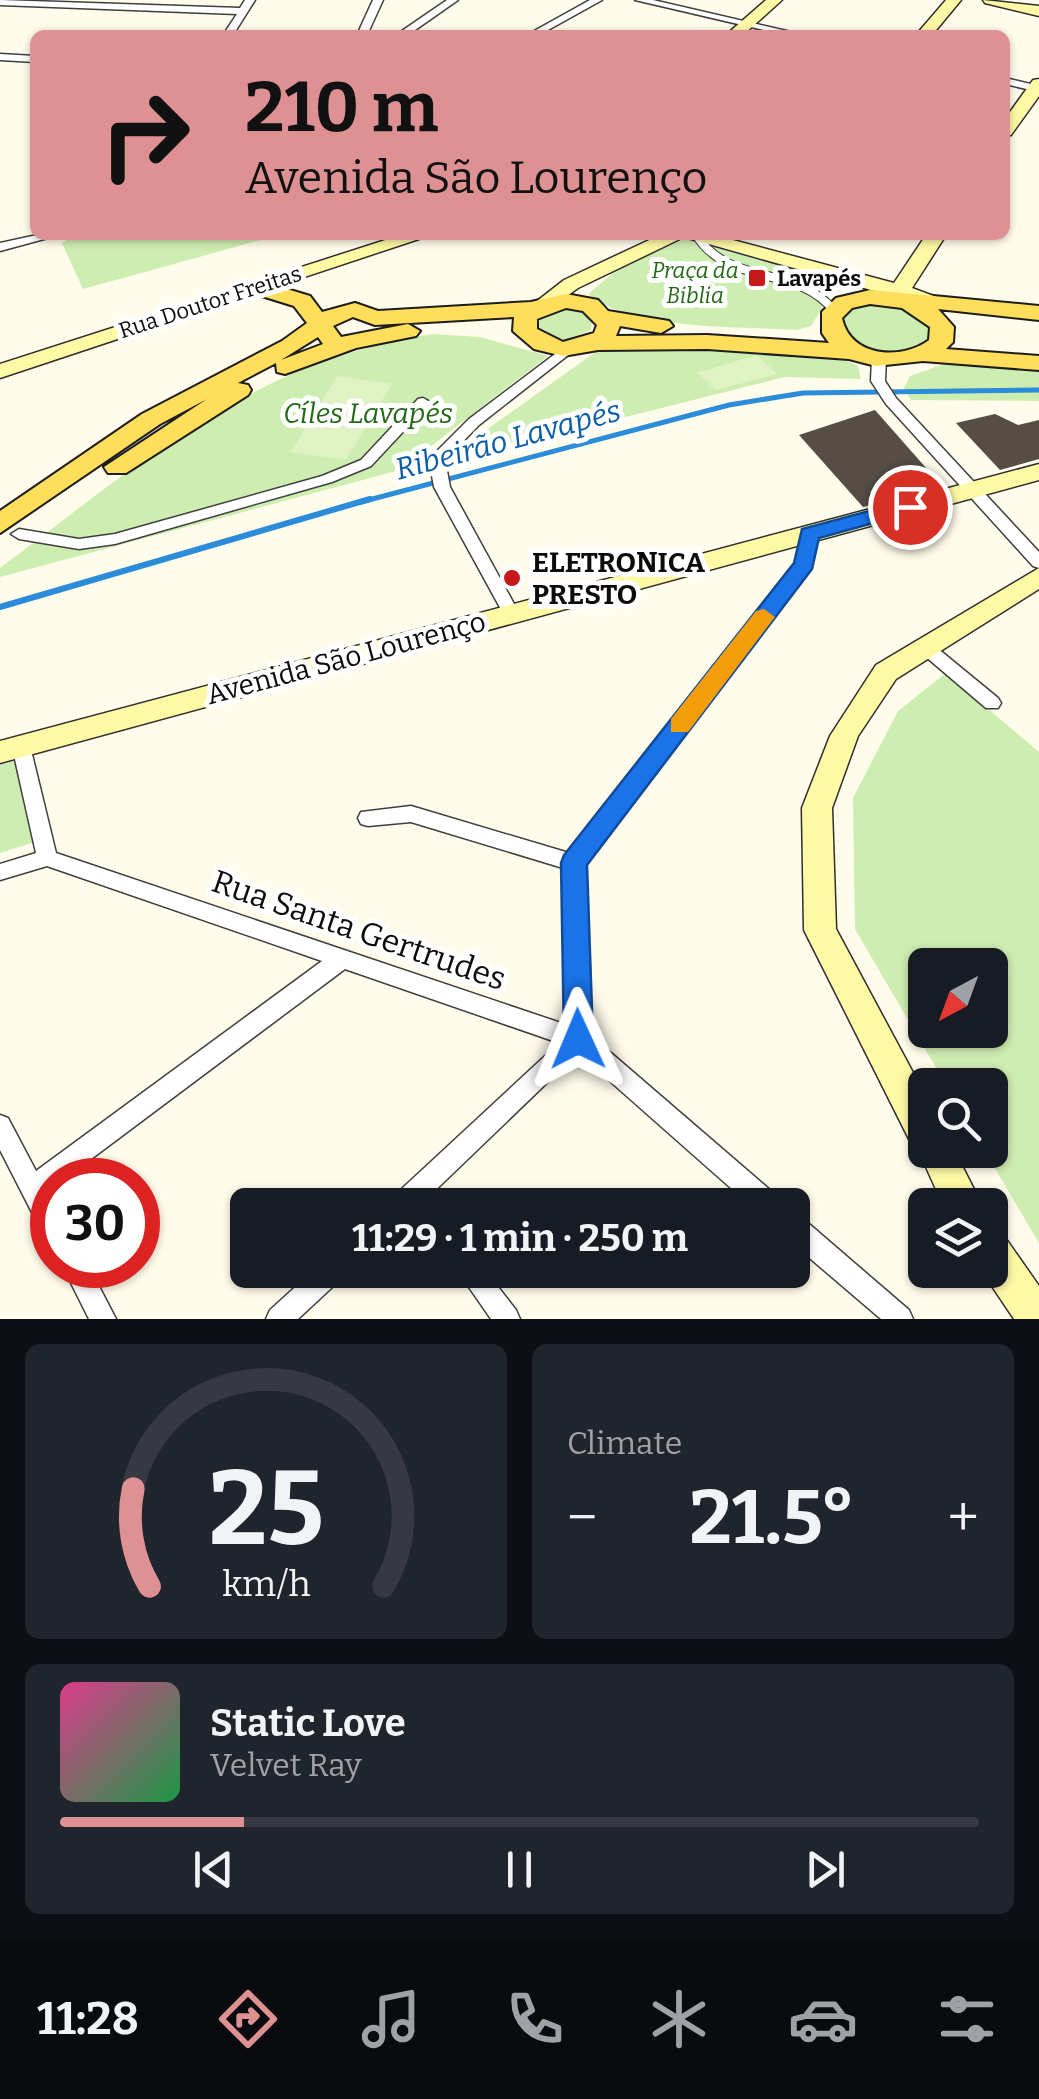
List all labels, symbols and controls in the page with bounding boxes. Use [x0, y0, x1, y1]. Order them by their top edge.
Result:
text: 210 m [245, 66, 438, 150]
icon: right [80, 70, 210, 200]
text: Avenida São Lourenço [245, 151, 707, 205]
park label: Praça da Biblia [651, 257, 739, 309]
street label: Rua Doutor Freitas [115, 260, 305, 344]
place label: Lavapés [777, 265, 861, 292]
marker: Lavapés [746, 267, 768, 289]
water label: Ribeirão Lavapés [391, 393, 625, 487]
park label: Cíles Lavapés [283, 397, 453, 430]
pin [868, 465, 953, 550]
icon: arrive [883, 480, 938, 535]
place label: ELETRONICA PRESTO [532, 546, 705, 611]
marker: ELETRONICA PRESTO [501, 567, 523, 589]
street label: Avenida São Lourenço [203, 605, 489, 711]
street label: Rua Santa Gertrudes [207, 862, 511, 998]
north arrow [908, 948, 1008, 1048]
map controls [908, 948, 1008, 1288]
position arrow [526, 987, 630, 1091]
button: search [908, 1068, 1008, 1168]
speed limit sign: 30 [30, 1158, 160, 1288]
button: layers [908, 1188, 1008, 1288]
text: 11:29 · 1 min · 250 m [352, 1215, 688, 1261]
text: Climate [567, 1424, 682, 1462]
text: 25 [208, 1447, 324, 1572]
text: 21.5° [689, 1473, 855, 1563]
text: − [567, 1485, 597, 1551]
text: + [948, 1485, 979, 1551]
text: km/h [222, 1563, 310, 1605]
text: Static Love [210, 1700, 406, 1746]
text: Velvet Ray [210, 1746, 362, 1784]
icon: previous [186, 1842, 241, 1897]
icon: pause [492, 1842, 547, 1897]
icon: next [798, 1842, 853, 1897]
icon: directions [213, 1984, 283, 2054]
icon: music [356, 1984, 426, 2054]
icon: phone [500, 1984, 570, 2054]
icon: climate [644, 1984, 714, 2054]
icon: car [788, 1984, 858, 2054]
icon: filters [932, 1984, 1002, 2054]
text: 11:28 [37, 1992, 139, 2046]

